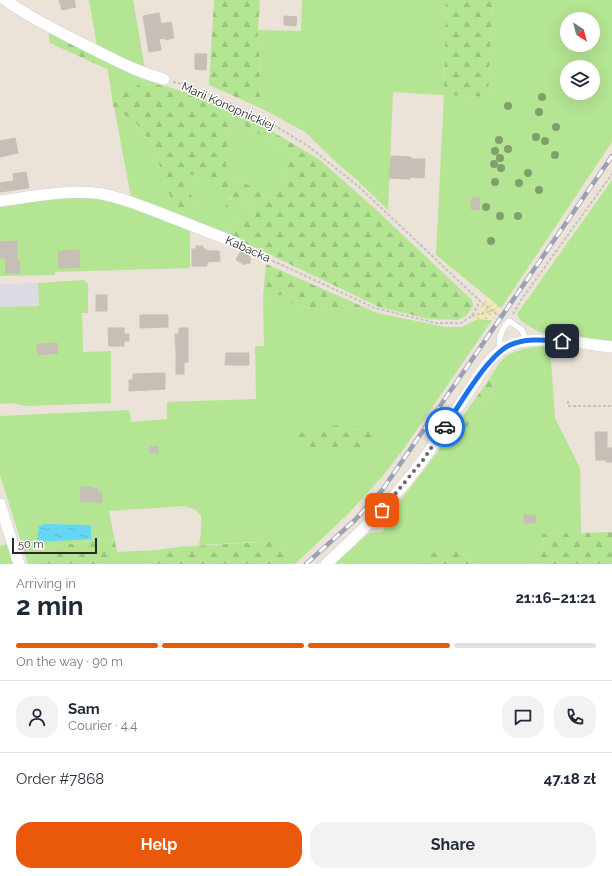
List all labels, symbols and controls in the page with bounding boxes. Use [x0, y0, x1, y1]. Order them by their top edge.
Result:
north arrow [560, 12, 600, 52]
map controls [560, 12, 600, 100]
button: layers [560, 60, 600, 100]
street label: Marii Konopnickiej [179, 79, 277, 133]
street label: Kabacka [223, 233, 273, 265]
pin [545, 324, 579, 358]
icon: home [551, 330, 573, 352]
courier [425, 407, 465, 447]
icon: car [434, 416, 456, 438]
pin [365, 493, 399, 527]
icon: bag [371, 499, 393, 521]
scale bar [12, 536, 97, 555]
text: 50 m [18, 538, 44, 551]
text: Arriving in [16, 576, 76, 591]
text: 21:16–21:21 [515, 589, 596, 607]
text: 2 min [16, 591, 83, 621]
text: On the way · 90 m [16, 654, 123, 669]
button: person [16, 696, 58, 738]
button: chat [502, 696, 544, 738]
button: phone [554, 696, 596, 738]
text: Sam [68, 700, 100, 718]
text: Courier · 4.4 [68, 718, 137, 733]
text: Order #7868 [16, 770, 104, 788]
text: 47.18 zł [544, 770, 596, 788]
button: Help [16, 822, 302, 868]
button: Share [310, 822, 596, 868]

